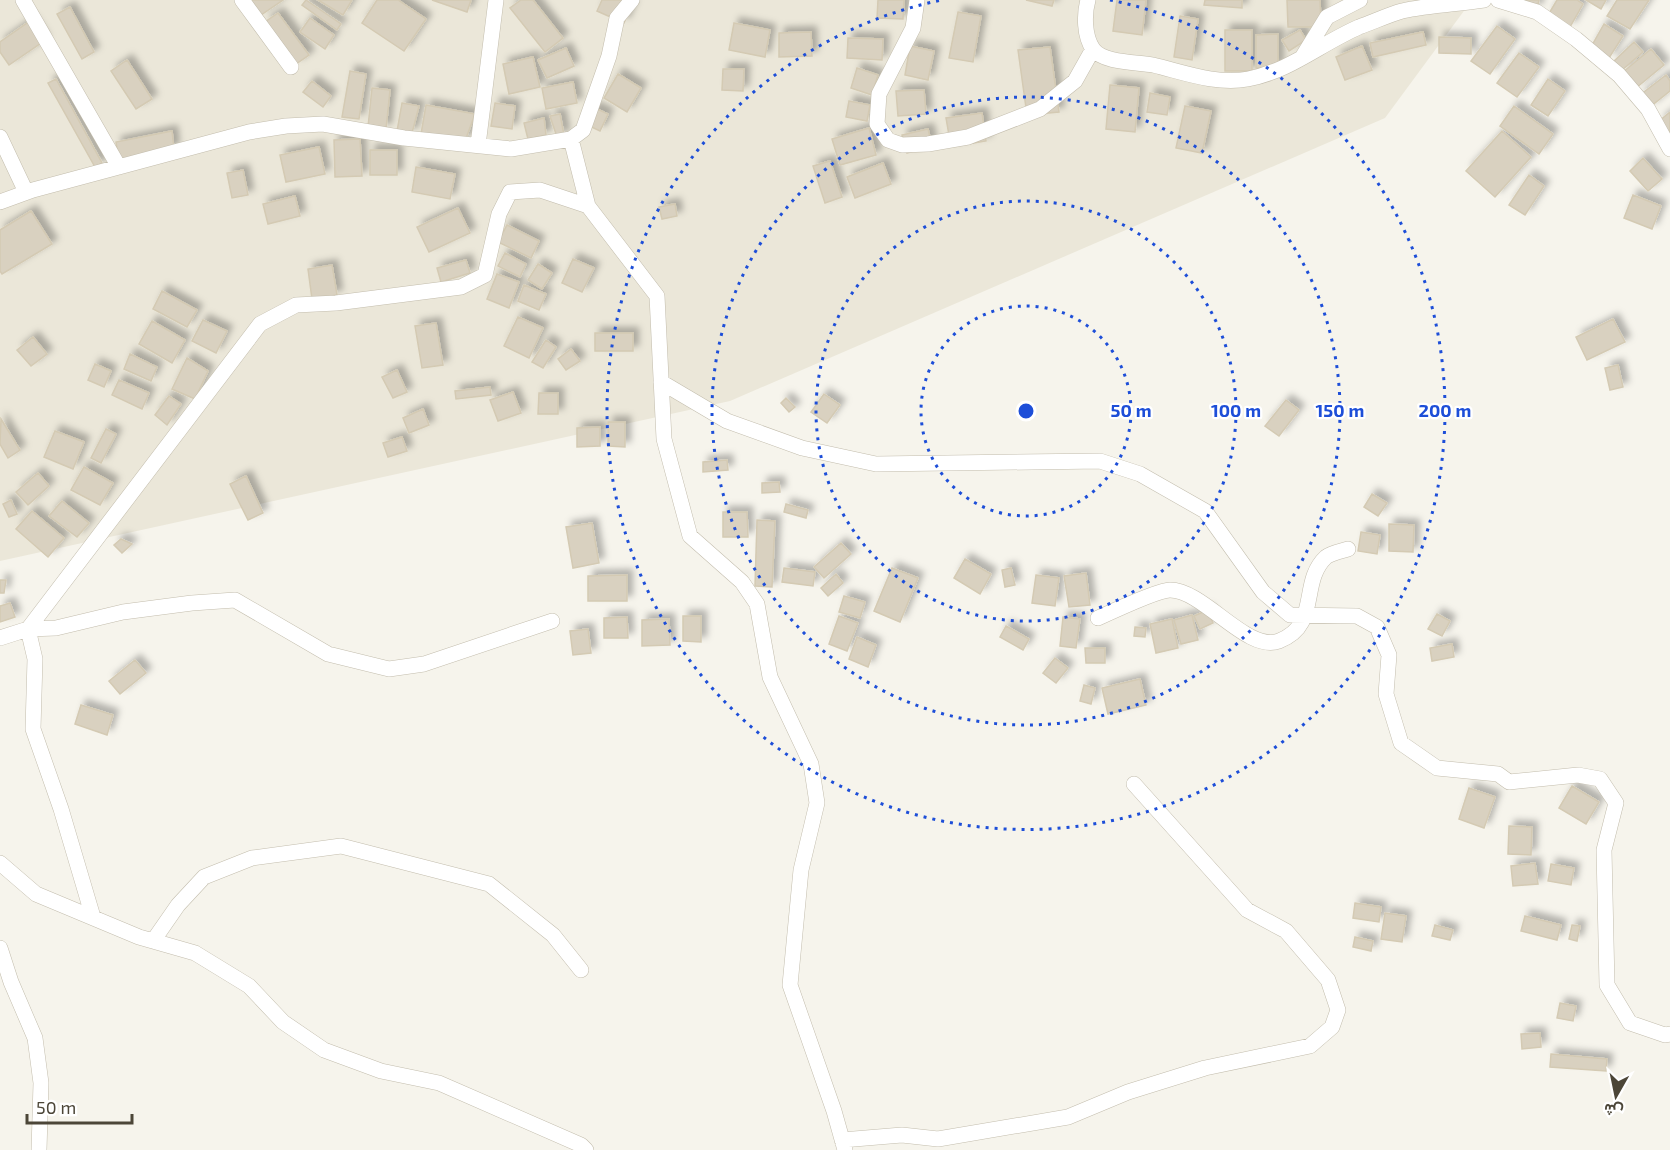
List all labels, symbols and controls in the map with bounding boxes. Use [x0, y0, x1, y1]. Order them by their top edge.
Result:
text: 50 m [1110, 399, 1152, 421]
text: 100 m [1211, 399, 1261, 421]
text: 150 m [1316, 399, 1364, 421]
text: 200 m [1419, 399, 1471, 421]
centre of rings [1016, 401, 1036, 421]
north arrow [1586, 1066, 1646, 1126]
scale bar [27, 1087, 132, 1125]
text: 50 m [36, 1096, 76, 1118]
text: ش [1603, 1099, 1625, 1122]

